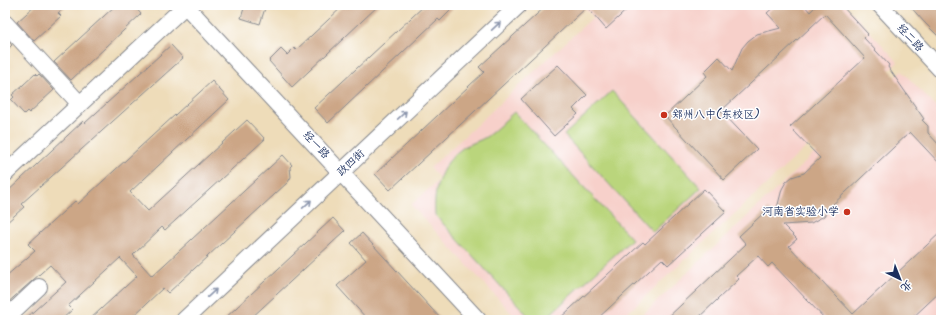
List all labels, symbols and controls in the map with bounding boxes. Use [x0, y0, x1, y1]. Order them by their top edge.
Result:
street label: 经二路 [892, 20, 928, 56]
one-way arrow [491, 21, 501, 31]
place label: 郑州八中(东校区) [672, 106, 760, 124]
one-way arrow [397, 110, 407, 120]
marker: 郑州八中(东校区) [659, 110, 669, 120]
street label: 经一路 [298, 127, 334, 163]
street label: 政四街 [333, 144, 370, 181]
one-way arrow [302, 199, 312, 209]
place label: 河南省实验小学 [762, 203, 839, 221]
marker: 河南省实验小学 [842, 207, 852, 217]
north arrow [880, 259, 920, 299]
text: 北 [896, 275, 916, 296]
one-way arrow [207, 288, 217, 298]

